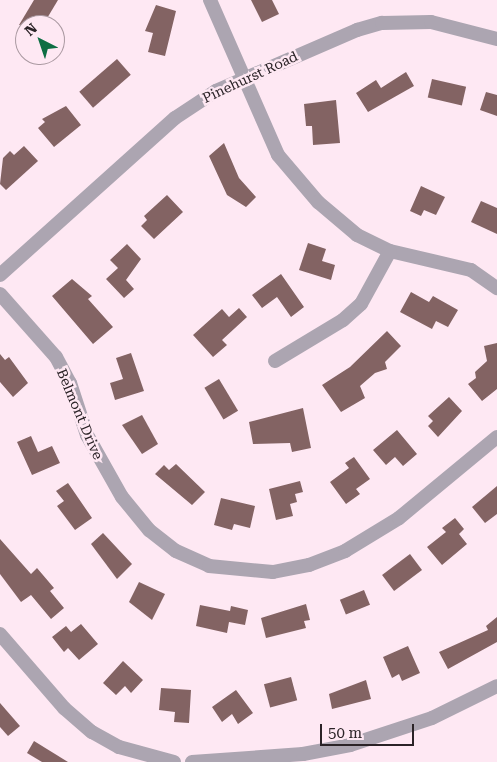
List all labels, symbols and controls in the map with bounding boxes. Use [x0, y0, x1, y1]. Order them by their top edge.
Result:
north arrow [15, 15, 65, 65]
text: N [21, 20, 40, 39]
street label: Pinehurst Road [200, 48, 300, 106]
street label: Belmont Drive [53, 366, 107, 462]
scale bar [322, 714, 416, 746]
text: 50 m [328, 724, 362, 742]

